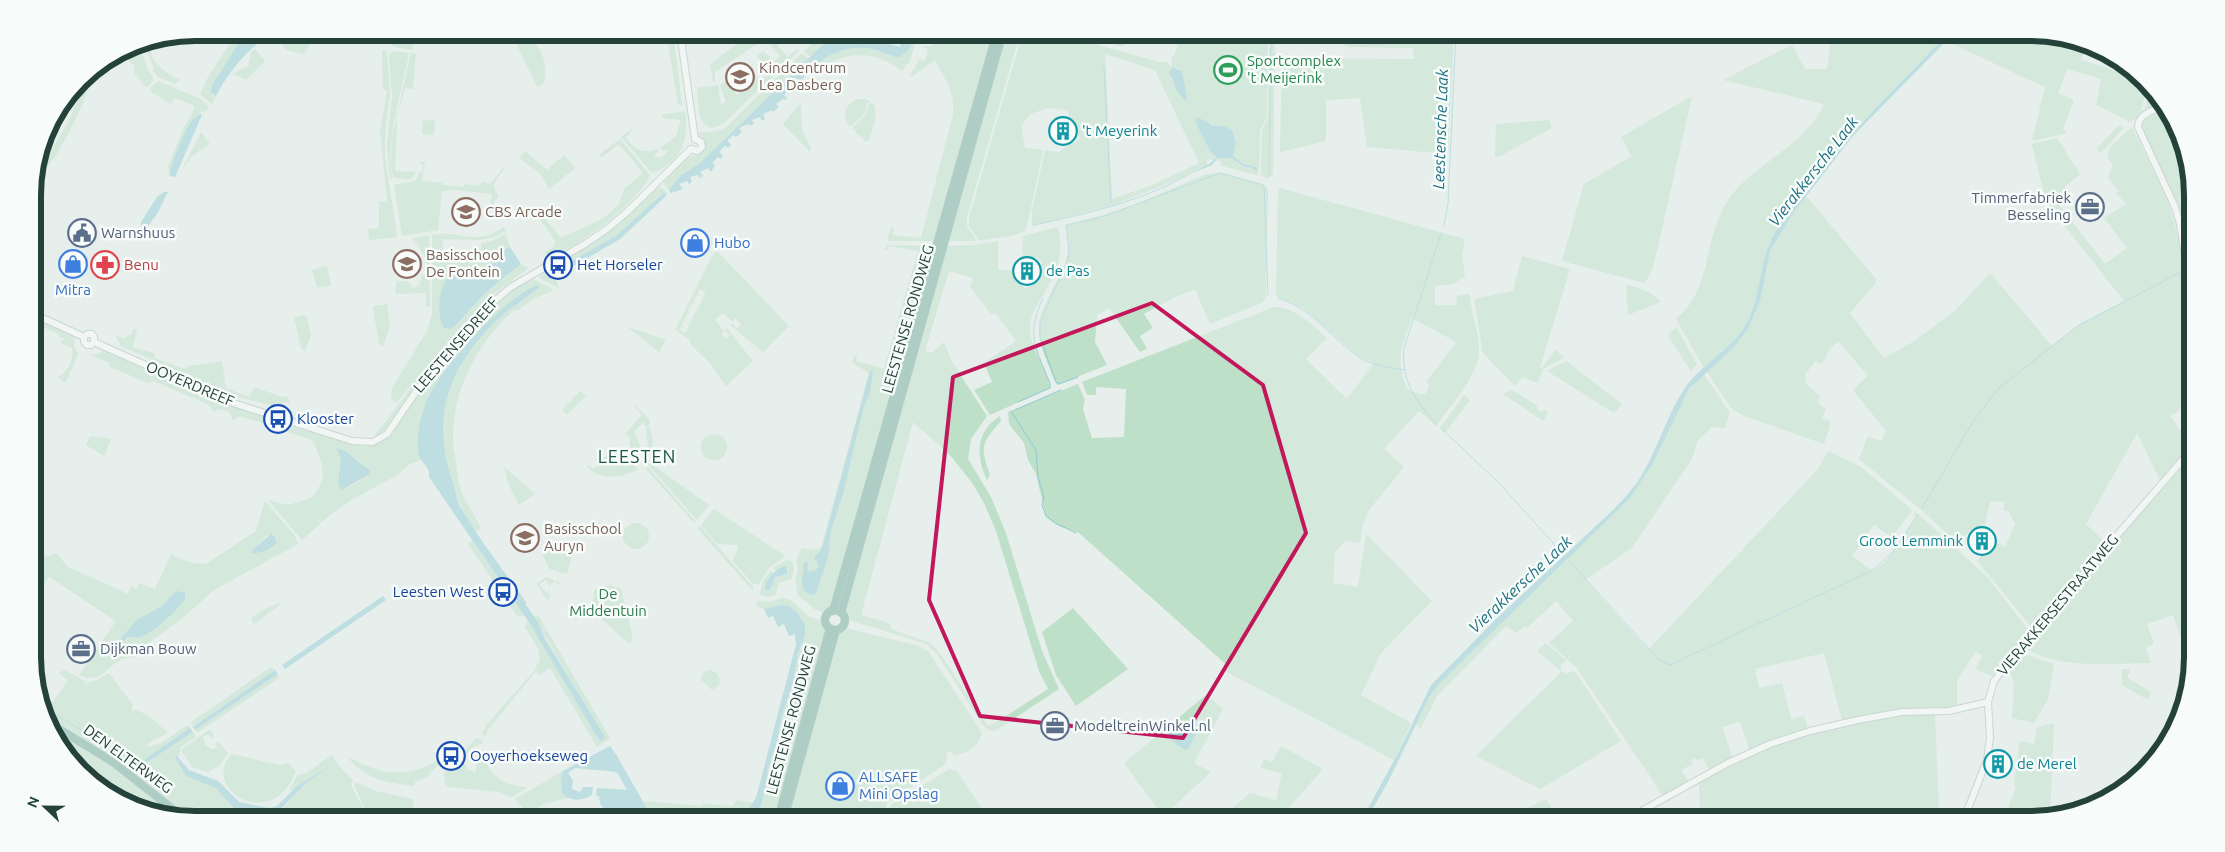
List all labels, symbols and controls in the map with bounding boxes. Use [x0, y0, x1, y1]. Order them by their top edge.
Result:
place label: Sportcomplex 't Meijerink [1247, 52, 1342, 86]
sports icon: Sportcomplex 't Meijerink [1213, 55, 1243, 85]
place label: Kindcentrum Lea Dasberg [759, 59, 846, 93]
school or university icon: Kindcentrum Lea Dasberg [725, 62, 755, 92]
water label: Leestensche Laak [1429, 68, 1451, 190]
water label: Vierakkersche Laak [1765, 112, 1862, 229]
building icon: 't Meyerink [1048, 116, 1078, 146]
place label: 't Meyerink [1082, 122, 1158, 139]
place label: Timmerfabriek Besseling [1971, 189, 2071, 223]
office icon: Timmerfabriek Besseling [2075, 192, 2105, 222]
school or university icon: CBS Arcade [451, 197, 481, 227]
place label: CBS Arcade [485, 203, 562, 220]
public building icon: Warnshuus [67, 218, 97, 248]
place label: Warnshuus [101, 224, 175, 241]
shop icon: Hubo [680, 228, 710, 258]
place label: Hubo [714, 234, 751, 251]
street label: LEESTENSE RONDWEG [878, 243, 937, 395]
place label: Basisschool De Fontein [426, 246, 504, 280]
shop icon: Mitra [58, 249, 88, 279]
school or university icon: Basisschool De Fontein [392, 249, 422, 279]
pharmacy icon: Benu [90, 250, 120, 280]
bus stop icon: Het Horseler [543, 250, 573, 280]
place label: Benu [124, 256, 159, 273]
place label: Het Horseler [577, 256, 663, 273]
building icon: de Pas [1012, 256, 1042, 286]
place label: de Pas [1046, 262, 1090, 279]
place label: Mitra [55, 281, 91, 298]
street label: LEESTENSEDREEF [410, 293, 502, 396]
street label: OOYERDREEF [144, 357, 237, 410]
bus stop icon: Klooster [263, 404, 293, 434]
place label: Klooster [297, 410, 354, 427]
district label: LEESTEN [598, 446, 676, 466]
place label: Basisschool Auryn [544, 520, 622, 554]
school or university icon: Basisschool Auryn [510, 523, 540, 553]
building icon: Groot Lemmink [1967, 526, 1997, 556]
water label: Vierakkersche Laak [1465, 531, 1576, 636]
street label: VIERAKKERSESTRAATWEG [1993, 531, 2122, 679]
place label: Groot Lemmink [1859, 532, 1963, 549]
bus stop icon: Leesten West [488, 577, 518, 607]
place label: Leesten West [393, 583, 484, 600]
park label: De Middentuin [569, 585, 647, 619]
office icon: Dijkman Bouw [66, 634, 96, 664]
place label: Dijkman Bouw [100, 640, 197, 657]
street label: LEESTENSE RONDWEG [762, 643, 819, 796]
office icon: ModeltreinWinkel.nl [1040, 711, 1070, 741]
place label: ModeltreinWinkel.nl [1074, 717, 1211, 734]
street label: DEN ELTERWEG [80, 721, 176, 797]
bus stop icon: Ooyerhoekseweg [436, 741, 466, 771]
place label: Ooyerhoekseweg [470, 747, 588, 764]
building icon: de Merel [1983, 749, 2013, 779]
place label: de Merel [2017, 755, 2077, 772]
place label: ALLSAFE Mini Opslag [859, 768, 939, 802]
shop icon: ALLSAFE Mini Opslag [825, 771, 855, 801]
north arrow [20, 782, 70, 832]
text: N [24, 794, 42, 810]

